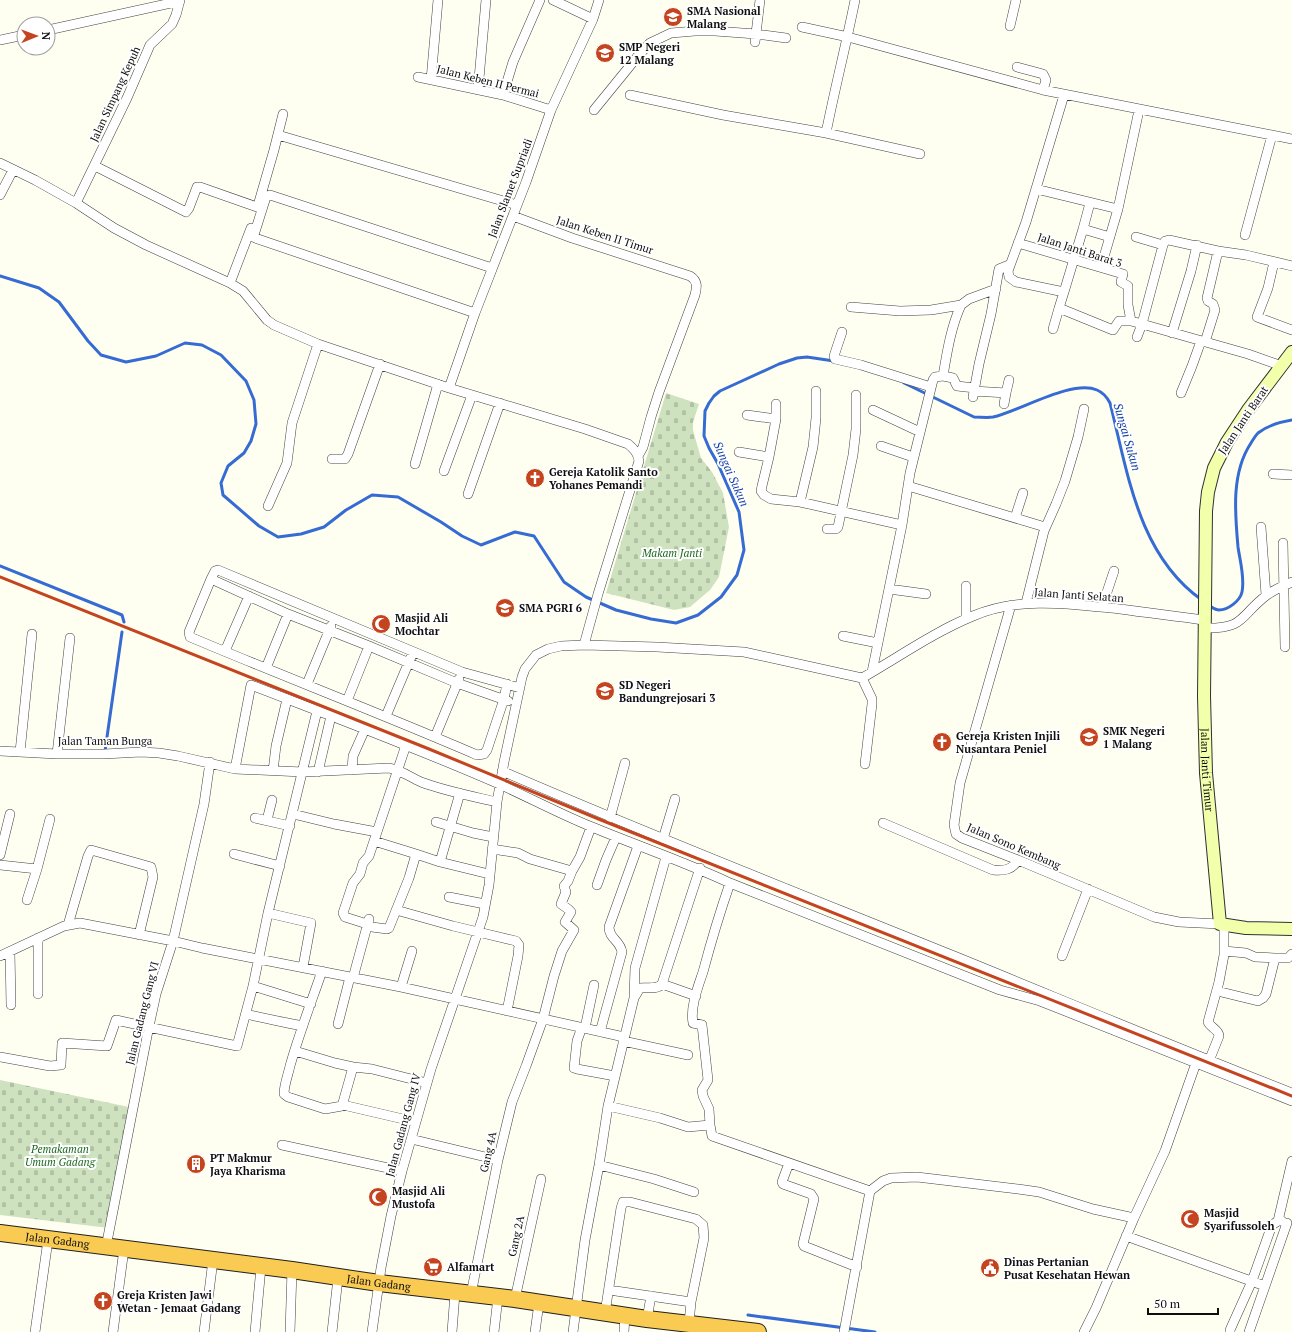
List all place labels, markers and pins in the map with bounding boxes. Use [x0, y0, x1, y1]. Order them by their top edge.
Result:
place label: SMA Nasional Malang [687, 4, 761, 31]
school or university icon: SMA Nasional Malang [662, 6, 684, 28]
place label: SMP Negeri 12 Malang [619, 40, 680, 67]
school or university icon: SMP Negeri 12 Malang [594, 42, 616, 64]
place label: Gereja Katolik Santo Yohanes Pemandi [549, 465, 658, 492]
church icon: Gereja Katolik Santo Yohanes Pemandi [524, 467, 546, 489]
school or university icon: SMA PGRI 6 [494, 597, 516, 619]
place label: SMA PGRI 6 [519, 601, 582, 615]
place label: Masjid Ali Mochtar [395, 611, 449, 638]
mosque icon: Masjid Ali Mochtar [370, 613, 392, 635]
place label: SD Negeri Bandungrejosari 3 [619, 678, 715, 705]
school or university icon: SD Negeri Bandungrejosari 3 [594, 680, 616, 702]
place label: SMK Negeri 1 Malang [1103, 724, 1165, 751]
school or university icon: SMK Negeri 1 Malang [1078, 726, 1100, 748]
place label: Gereja Kristen Injili Nusantara Peniel [956, 729, 1060, 756]
church icon: Gereja Kristen Injili Nusantara Peniel [931, 731, 953, 753]
place label: PT Makmur Jaya Kharisma [210, 1151, 286, 1178]
building icon: PT Makmur Jaya Kharisma [185, 1153, 207, 1175]
place label: Masjid Ali Mustofa [392, 1184, 446, 1211]
mosque icon: Masjid Ali Mustofa [367, 1186, 389, 1208]
place label: Masjid Syarifussoleh [1204, 1206, 1274, 1233]
mosque icon: Masjid Syarifussoleh [1179, 1208, 1201, 1230]
place label: Dinas Pertanian Pusat Kesehatan Hewan [1004, 1255, 1130, 1282]
supermarket icon: Alfamart [422, 1256, 444, 1278]
public building icon: Dinas Pertanian Pusat Kesehatan Hewan [979, 1257, 1001, 1279]
place label: Alfamart [447, 1260, 495, 1274]
place label: Greja Kristen Jawi Wetan - Jemaat Gadang [117, 1288, 241, 1315]
church icon: Greja Kristen Jawi Wetan - Jemaat Gadang [92, 1290, 114, 1312]

